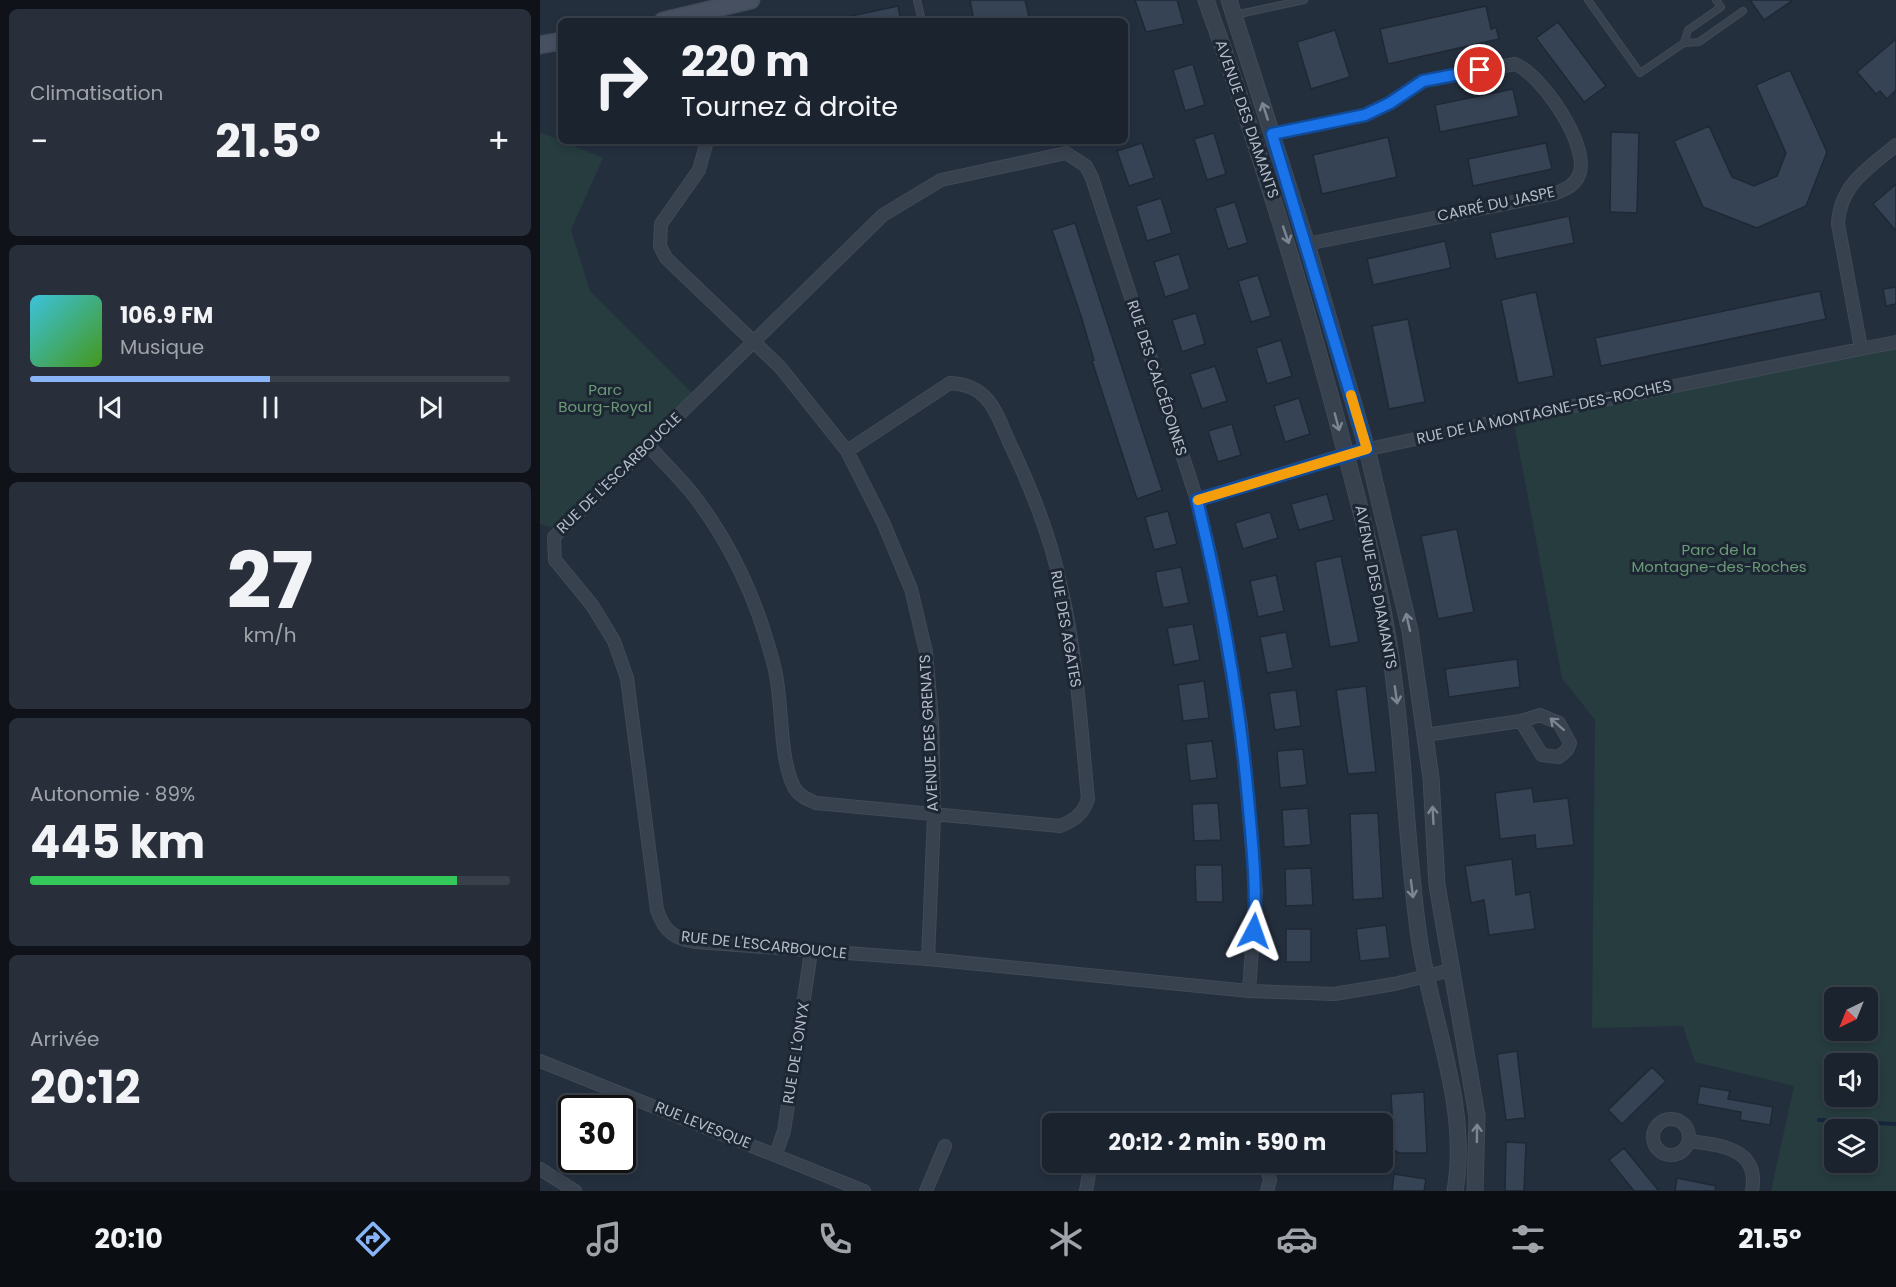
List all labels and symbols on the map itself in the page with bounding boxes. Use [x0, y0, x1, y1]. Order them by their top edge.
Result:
street label: AVENUE DES DIAMANTS [1210, 37, 1284, 201]
pin [1454, 44, 1505, 95]
one-way arrow [1259, 102, 1270, 121]
street label: CARRÉ DU JASPE [1435, 181, 1557, 226]
one-way arrow [1281, 225, 1292, 243]
street label: RUE DES CALCÉDOINES [1122, 297, 1193, 458]
street label: RUE DE LA MONTAGNE-DES-ROCHES [1414, 374, 1673, 449]
park label: Parc Bourg-Royal [558, 379, 652, 417]
street label: RUE DE L'ESCARBOUCLE [552, 407, 686, 538]
one-way arrow [1332, 413, 1344, 432]
street label: AVENUE DES DIAMANTS [1350, 503, 1403, 671]
park label: Parc de la Montagne-des-Roches [1631, 539, 1807, 577]
street label: RUE DES AGATES [1046, 569, 1087, 689]
one-way arrow [1402, 613, 1413, 632]
street label: AVENUE DES GRENATS [914, 654, 943, 812]
one-way arrow [1391, 685, 1402, 704]
one-way arrow [1550, 717, 1565, 731]
one-way arrow [1427, 806, 1438, 826]
one-way arrow [1407, 879, 1418, 899]
position arrow [1222, 899, 1286, 963]
street label: RUE DE L'ESCARBOUCLE [680, 925, 848, 964]
north arrow [1824, 987, 1878, 1041]
street label: RUE DE L'ONYX [777, 1001, 814, 1105]
speed limit sign: 30 [558, 1095, 636, 1173]
street label: RUE LEVESQUE [652, 1096, 754, 1153]
one-way arrow [1471, 1123, 1483, 1143]

